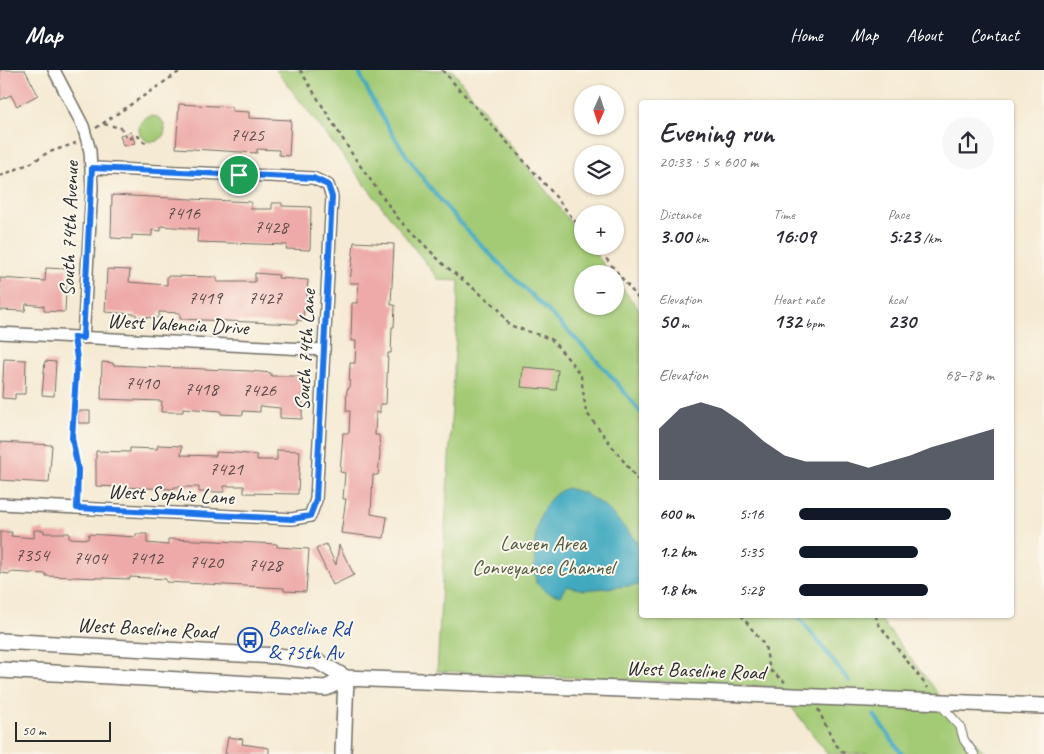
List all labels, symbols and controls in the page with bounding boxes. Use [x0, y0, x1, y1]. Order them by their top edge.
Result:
text: Map [25, 20, 62, 50]
text: Home [790, 24, 823, 46]
text: Map [851, 24, 878, 46]
text: About [906, 24, 942, 46]
text: Contact [970, 24, 1019, 46]
north arrow [574, 85, 624, 135]
map controls [574, 85, 624, 315]
text: Evening run [659, 115, 774, 150]
button: share [942, 117, 994, 169]
house number: 7425 [230, 123, 266, 147]
button: layers [574, 145, 624, 195]
text: 20:33 · 5 × 600 m [659, 152, 758, 172]
pin [218, 154, 260, 196]
street label: South 74th Avenue [54, 160, 84, 297]
icon: arrive [225, 161, 253, 189]
house number: 7416 [166, 201, 202, 225]
button: + [574, 205, 624, 255]
text: Distance [659, 206, 701, 223]
text: Time [773, 206, 795, 223]
text: Pace [888, 206, 909, 223]
house number: 7428 [254, 215, 291, 239]
text: 3.00 [659, 223, 692, 249]
text: 16:09 [773, 223, 815, 249]
text: 5:23 [888, 223, 920, 249]
text: km [692, 230, 709, 247]
text: /km [920, 230, 942, 247]
button: − [574, 265, 624, 315]
house number: 7419 [188, 286, 224, 310]
house number: 7427 [248, 286, 284, 310]
street label: South 74th Lane [289, 287, 321, 411]
text: Elevation [659, 291, 702, 308]
text: Heart rate [773, 291, 824, 308]
text: kcal [888, 291, 906, 308]
street label: West Valencia Drive [107, 307, 251, 341]
text: 50 [659, 308, 678, 334]
text: 132 [773, 308, 802, 334]
text: 230 [888, 308, 916, 334]
text: m [678, 315, 689, 332]
text: bpm [802, 315, 824, 332]
text: Elevation [659, 365, 708, 385]
text: 68–78 m [945, 365, 994, 385]
house number: 7410 [125, 371, 161, 395]
house number: 7418 [184, 377, 221, 401]
house number: 7426 [242, 378, 278, 402]
house number: 7421 [209, 457, 245, 481]
street label: West Sophie Lane [107, 478, 236, 510]
text: 600 m [659, 504, 694, 524]
text: 5:16 [739, 504, 764, 524]
park label: Laveen Area Conveyance Channel [472, 530, 618, 580]
text: 1.2 km [659, 542, 696, 562]
text: 5:35 [739, 542, 764, 562]
house number: 7354 [15, 543, 52, 567]
house number: 7404 [73, 546, 110, 570]
house number: 7412 [129, 546, 165, 570]
house number: 7420 [189, 550, 225, 574]
house number: 7428 [248, 553, 285, 577]
text: 1.8 km [659, 580, 696, 600]
text: 5:28 [739, 580, 764, 600]
street label: West Baseline Road [77, 611, 220, 645]
place label: Baseline Rd & 75th Av [268, 615, 354, 665]
bus stop icon: Baseline Rd & 75th Av [237, 627, 263, 653]
street label: West Baseline Road [626, 655, 769, 686]
scale bar [15, 719, 111, 742]
text: 50 m [22, 722, 46, 739]

